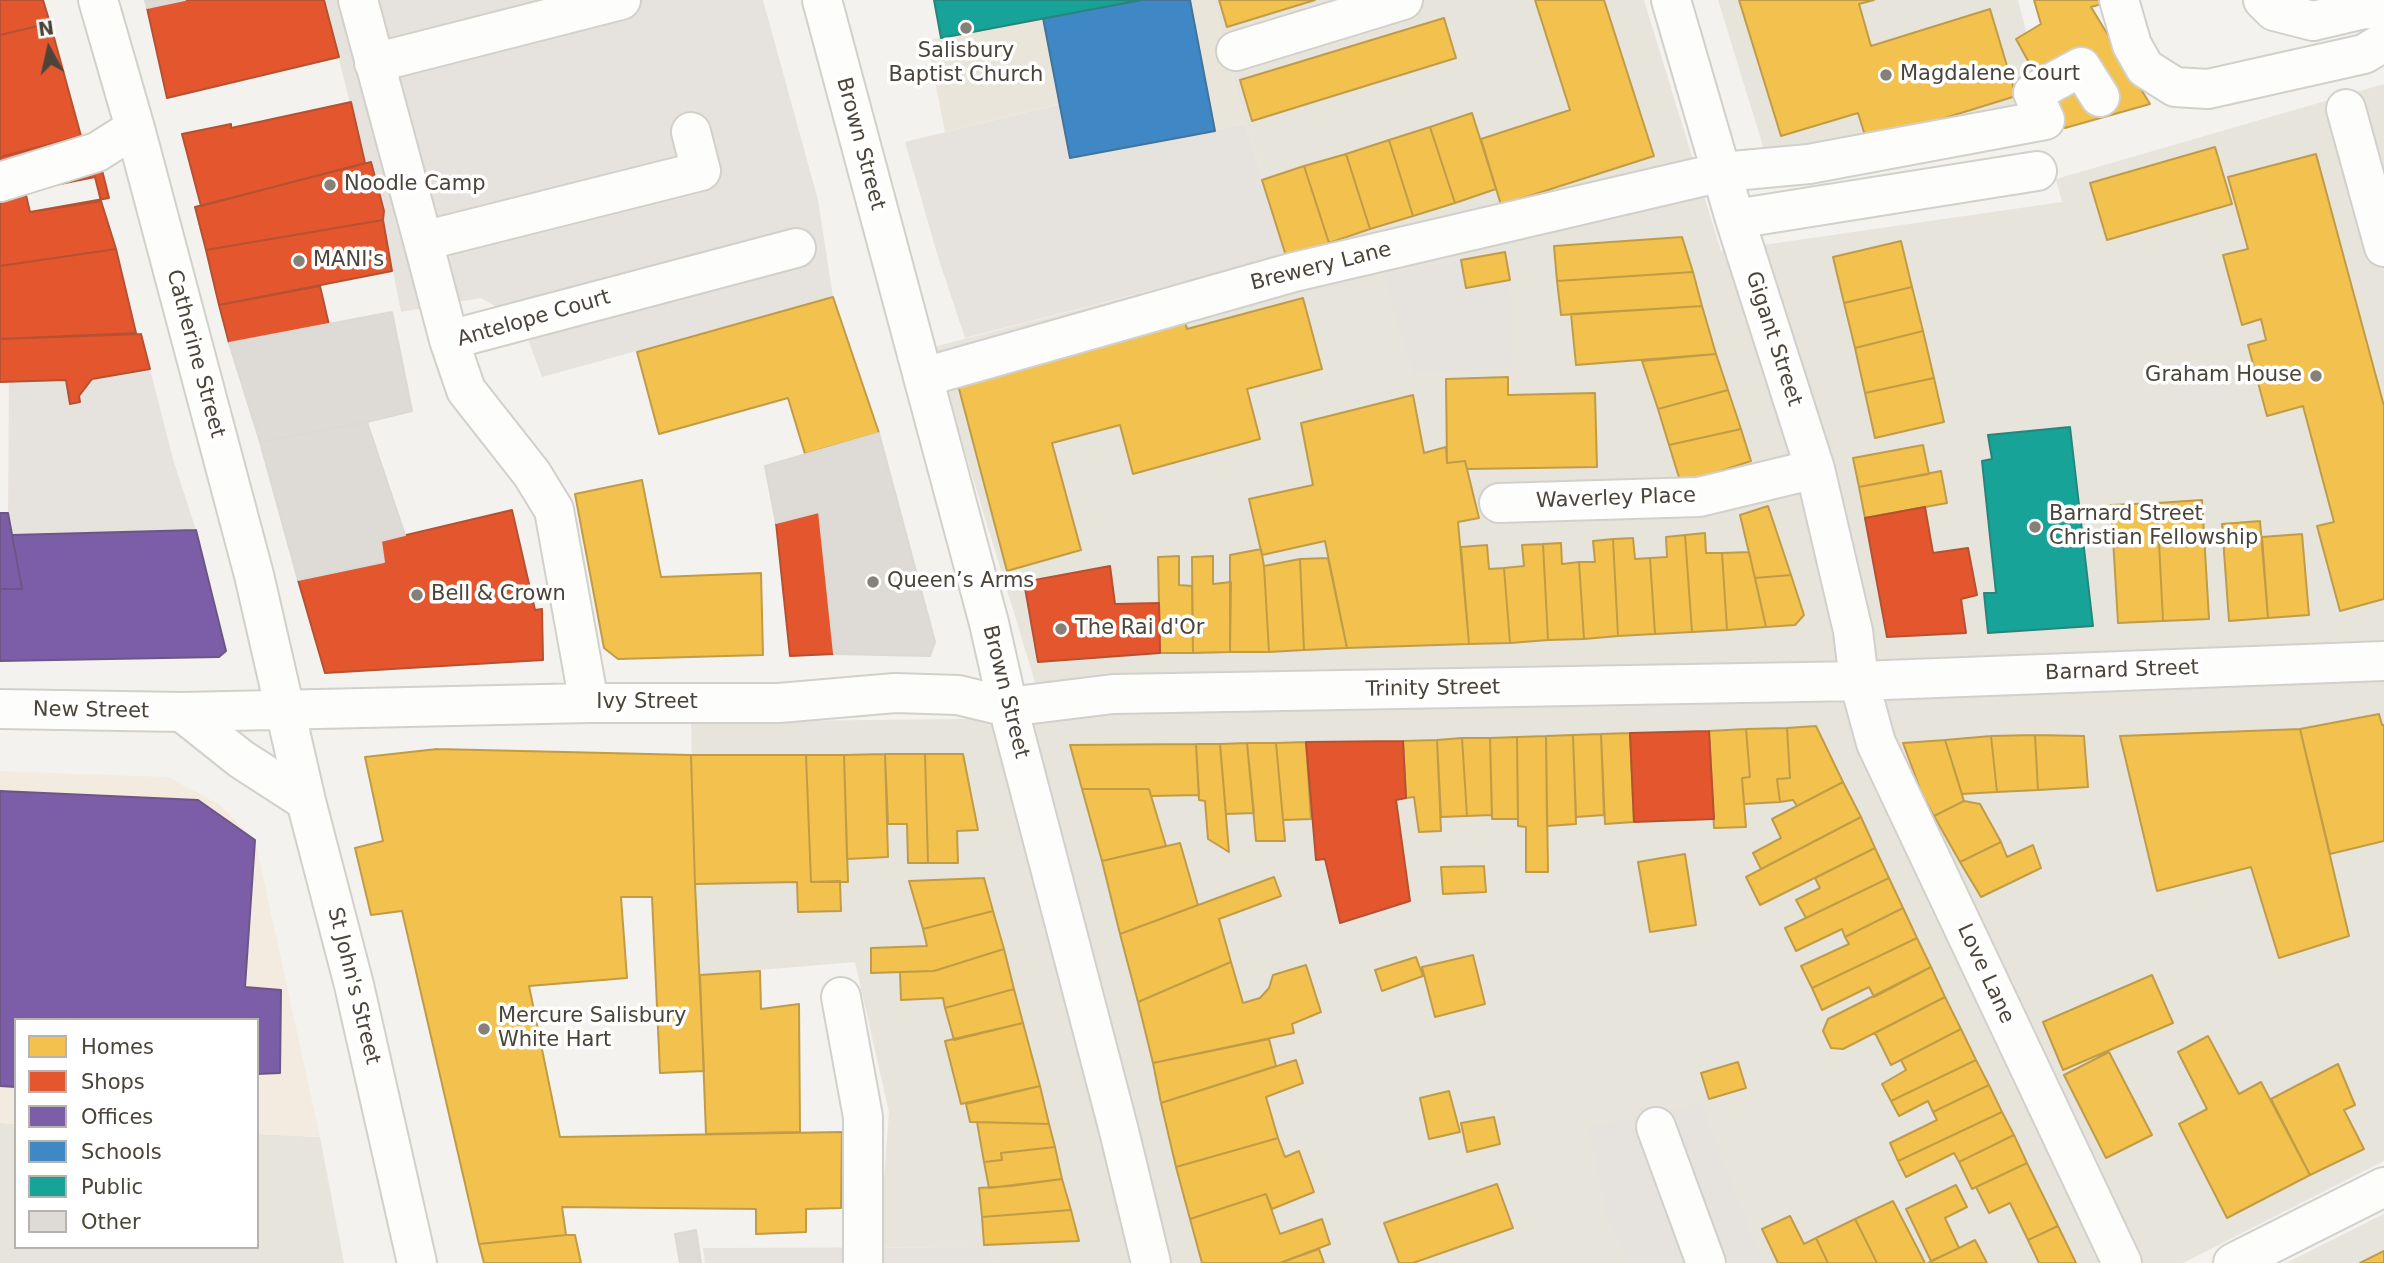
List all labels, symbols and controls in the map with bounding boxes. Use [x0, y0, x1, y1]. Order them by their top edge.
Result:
north arrow [14, 14, 84, 84]
text: N [37, 16, 55, 40]
marker: Salisbury Baptist Church [958, 20, 974, 36]
place label: Salisbury Baptist Church [889, 39, 1043, 89]
place label: Magdalene Court [1900, 62, 2080, 88]
marker: Magdalene Court [1878, 67, 1894, 83]
street label: Brown Street [830, 75, 890, 213]
place label: Noodle Camp [344, 172, 485, 198]
marker: Noodle Camp [322, 177, 338, 193]
street label: Brewery Lane [1248, 237, 1394, 297]
place label: MANI's [313, 248, 384, 274]
marker: MANI's [291, 253, 307, 269]
street label: Catherine Street [160, 267, 230, 441]
street label: Gigant Street [1739, 268, 1807, 410]
street label: Antelope Court [455, 285, 613, 353]
place label: Graham House [2145, 363, 2302, 389]
marker: Graham House [2308, 368, 2324, 384]
street label: Waverley Place [1536, 484, 1696, 514]
place label: Barnard Street Christian Fellowship [2049, 502, 2258, 552]
marker: Barnard Street Christian Fellowship [2027, 519, 2043, 535]
place label: Queen’s Arms [887, 569, 1034, 595]
marker: Queen’s Arms [865, 574, 881, 590]
place label: Bell & Crown [431, 582, 566, 608]
marker: Bell & Crown [409, 587, 425, 603]
place label: The Rai d'Or [1075, 616, 1205, 642]
marker: The Rai d'Or [1053, 621, 1069, 637]
street label: Brown Street [976, 623, 1034, 761]
street label: Barnard Street [2045, 656, 2199, 686]
street label: Trinity Street [1366, 675, 1500, 703]
street label: Ivy Street [596, 690, 698, 716]
street label: New Street [33, 697, 149, 725]
street label: St John's Street [321, 905, 385, 1067]
street label: Love Lane [1951, 920, 2019, 1028]
place label: Mercure Salisbury White Hart [498, 1004, 686, 1054]
legend [14, 1018, 259, 1249]
marker: Mercure Salisbury White Hart [476, 1021, 492, 1037]
text: Homes [81, 1035, 154, 1059]
text: Shops [81, 1070, 145, 1094]
text: Offices [81, 1105, 153, 1129]
text: Schools [81, 1140, 162, 1164]
text: Public [81, 1175, 143, 1199]
text: Other [81, 1210, 141, 1234]

